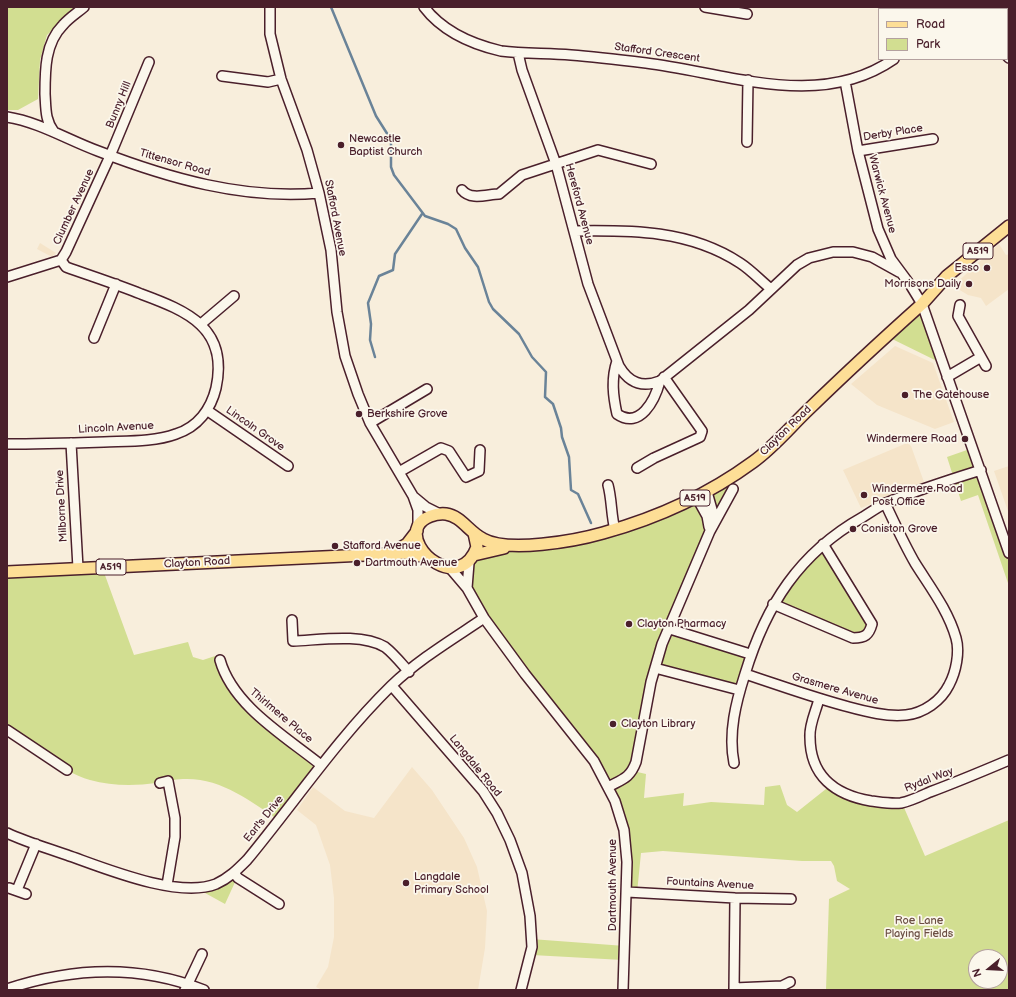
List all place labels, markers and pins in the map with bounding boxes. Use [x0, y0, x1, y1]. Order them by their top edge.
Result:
place label: Newcastle Baptist Church [349, 132, 422, 158]
marker: Newcastle Baptist Church [336, 140, 346, 150]
place label: Esso [955, 261, 979, 275]
marker: Esso [982, 263, 992, 273]
place label: Morrisons Daily [884, 277, 961, 291]
marker: Morrisons Daily [964, 279, 974, 289]
place label: The Gatehouse [913, 388, 989, 402]
marker: The Gatehouse [900, 390, 910, 400]
place label: Berkshire Grove [367, 407, 448, 421]
marker: Berkshire Grove [354, 409, 364, 419]
place label: Windermere Road [866, 432, 957, 446]
marker: Windermere Road [960, 434, 970, 444]
place label: Windermere Road Post Office [872, 482, 963, 508]
marker: Windermere Road Post Office [859, 490, 869, 500]
place label: Coniston Grove [861, 522, 938, 536]
marker: Coniston Grove [848, 524, 858, 534]
place label: Stafford Avenue [343, 539, 421, 553]
marker: Stafford Avenue [330, 541, 340, 551]
place label: Dartmouth Avenue [365, 556, 457, 570]
marker: Dartmouth Avenue [352, 558, 362, 568]
place label: Clayton Pharmacy [637, 617, 726, 631]
marker: Clayton Pharmacy [624, 619, 634, 629]
place label: Clayton Library [621, 717, 695, 731]
marker: Clayton Library [608, 719, 618, 729]
place label: Langdale Primary School [414, 870, 489, 896]
marker: Langdale Primary School [401, 878, 411, 888]

